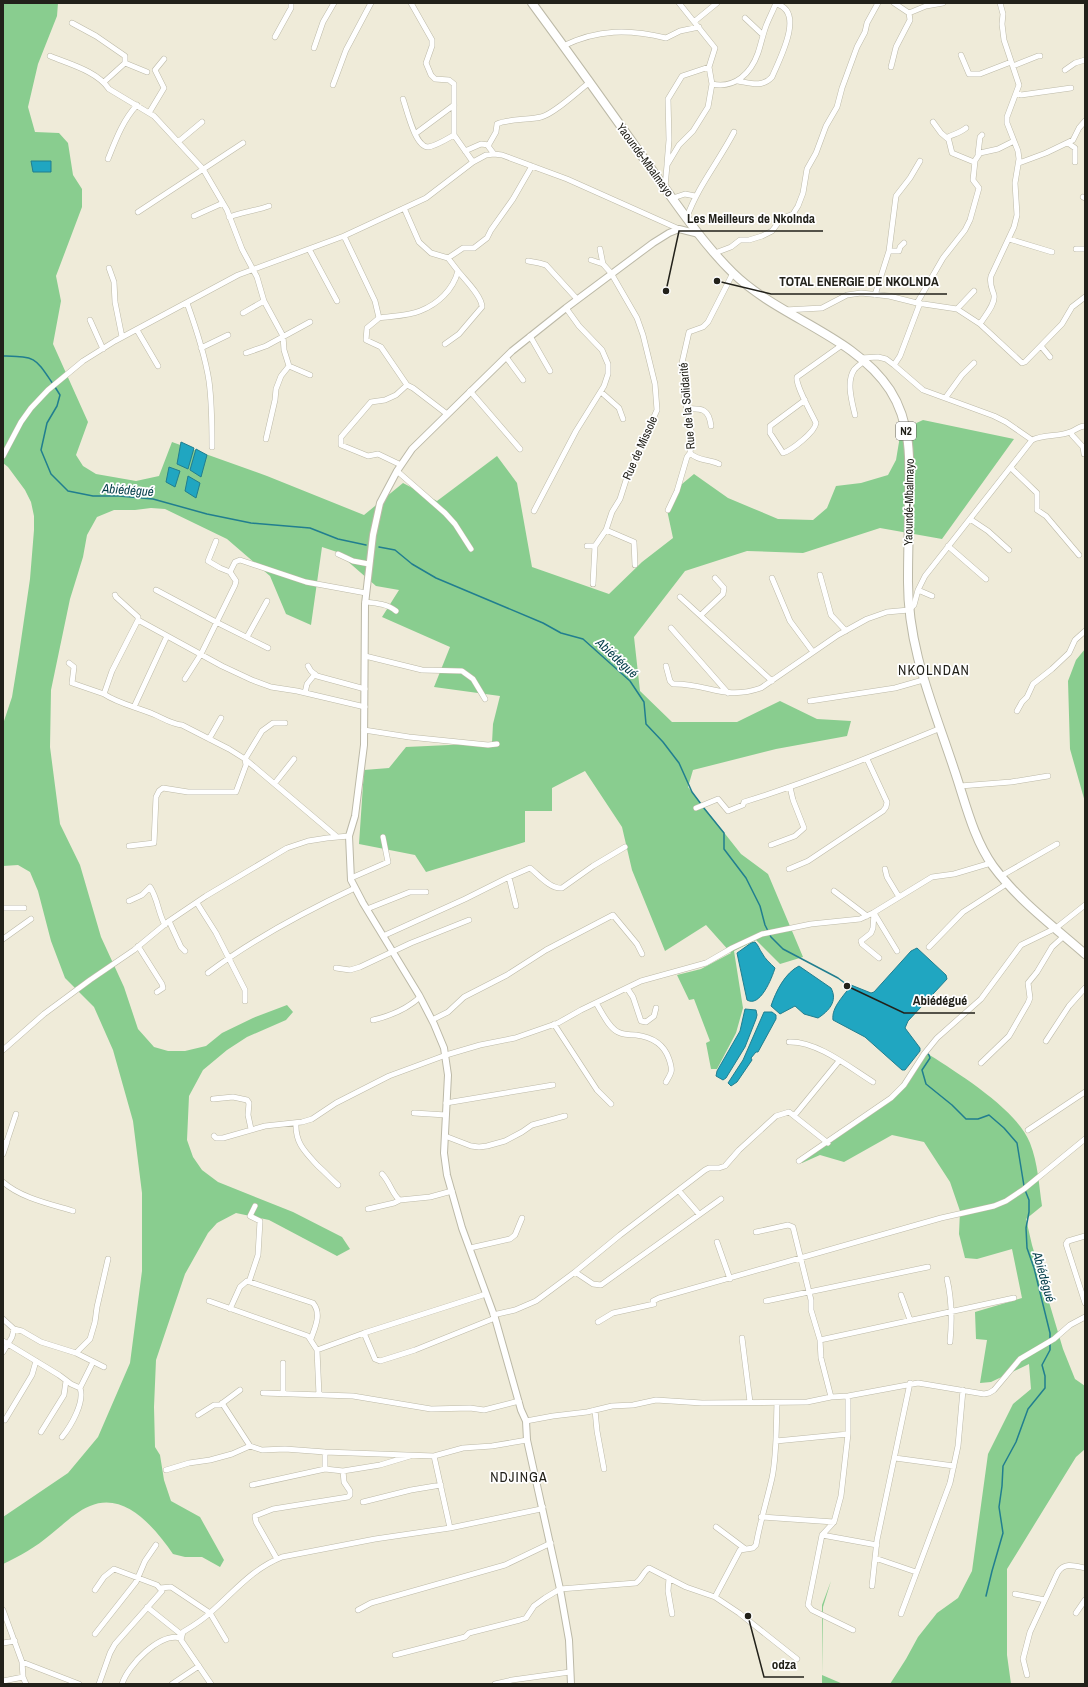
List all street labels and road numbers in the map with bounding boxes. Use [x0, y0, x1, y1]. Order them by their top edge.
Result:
street label: Yaoundé-Mbalmayo [613, 120, 677, 200]
street label: Rue de la Solidarité [675, 362, 699, 450]
street label: Rue de Missole [619, 414, 661, 482]
road number: N2 [896, 422, 916, 440]
street label: Yaoundé-Mbalmayo [900, 458, 918, 546]

